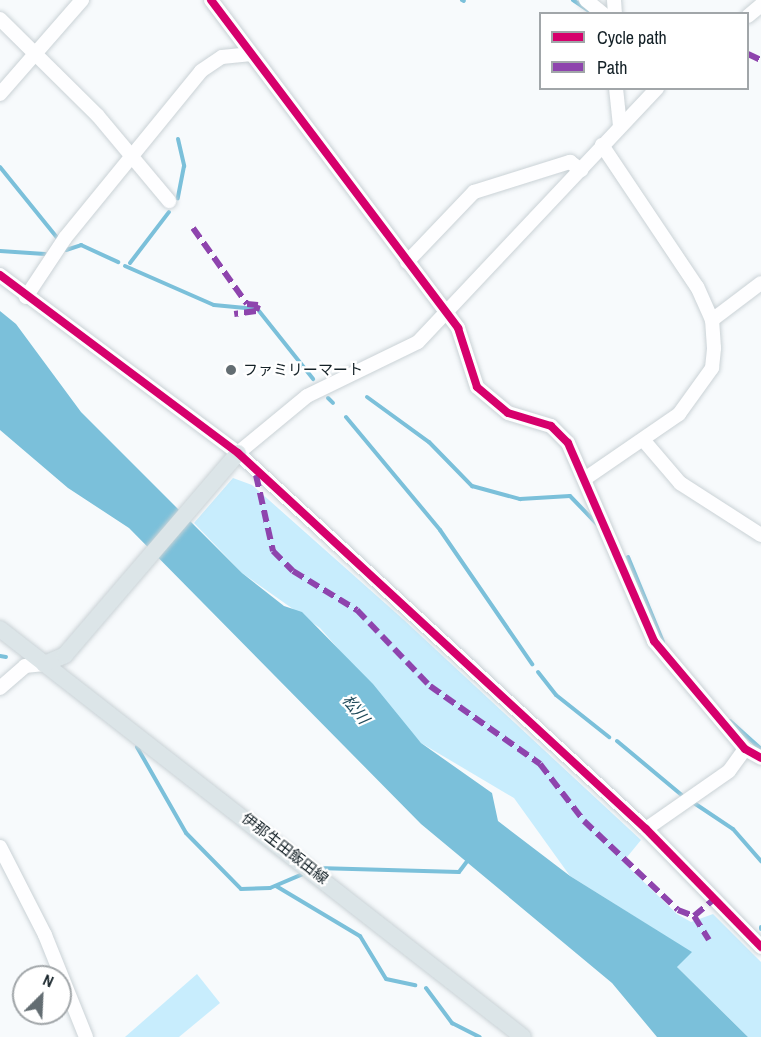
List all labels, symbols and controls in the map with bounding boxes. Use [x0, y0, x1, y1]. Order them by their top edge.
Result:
legend [539, 12, 749, 90]
text: Cycle path [597, 25, 667, 50]
text: Path [597, 55, 627, 80]
place label: ファミリーマート [243, 361, 363, 379]
marker: ファミリーマート [224, 363, 238, 377]
water label: 松川 [339, 690, 373, 728]
street label: 伊那生田飯田線 [238, 809, 332, 887]
north arrow [12, 965, 72, 1025]
text: N [40, 968, 57, 992]

